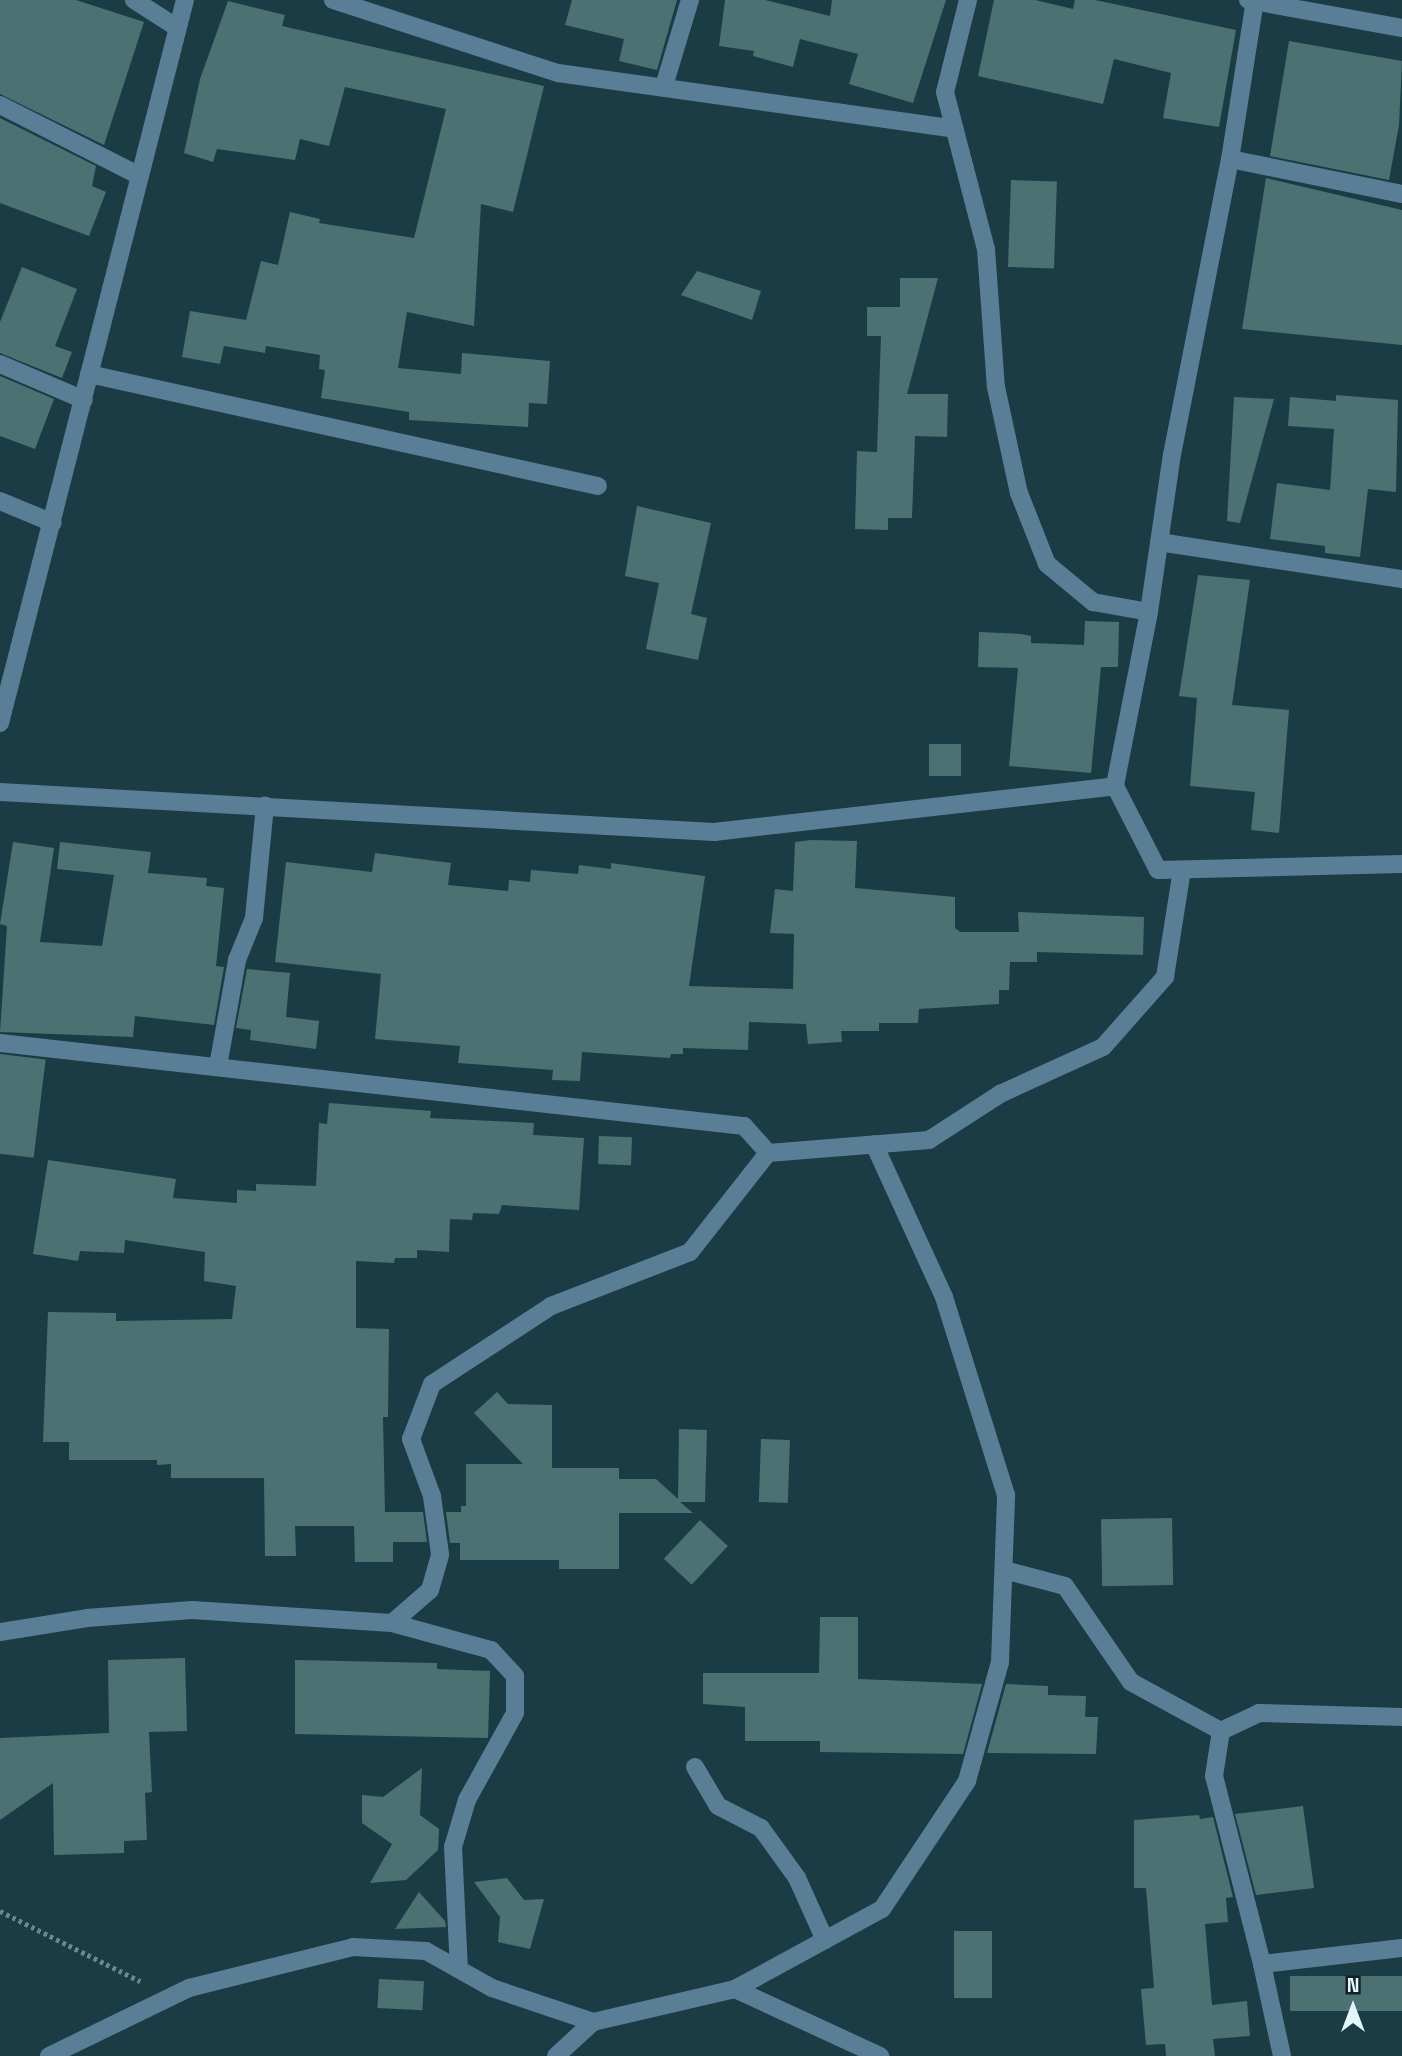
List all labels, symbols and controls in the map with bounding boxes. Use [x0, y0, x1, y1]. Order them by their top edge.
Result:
north arrow [1318, 1972, 1388, 2042]
text: N [1347, 1973, 1359, 1998]

